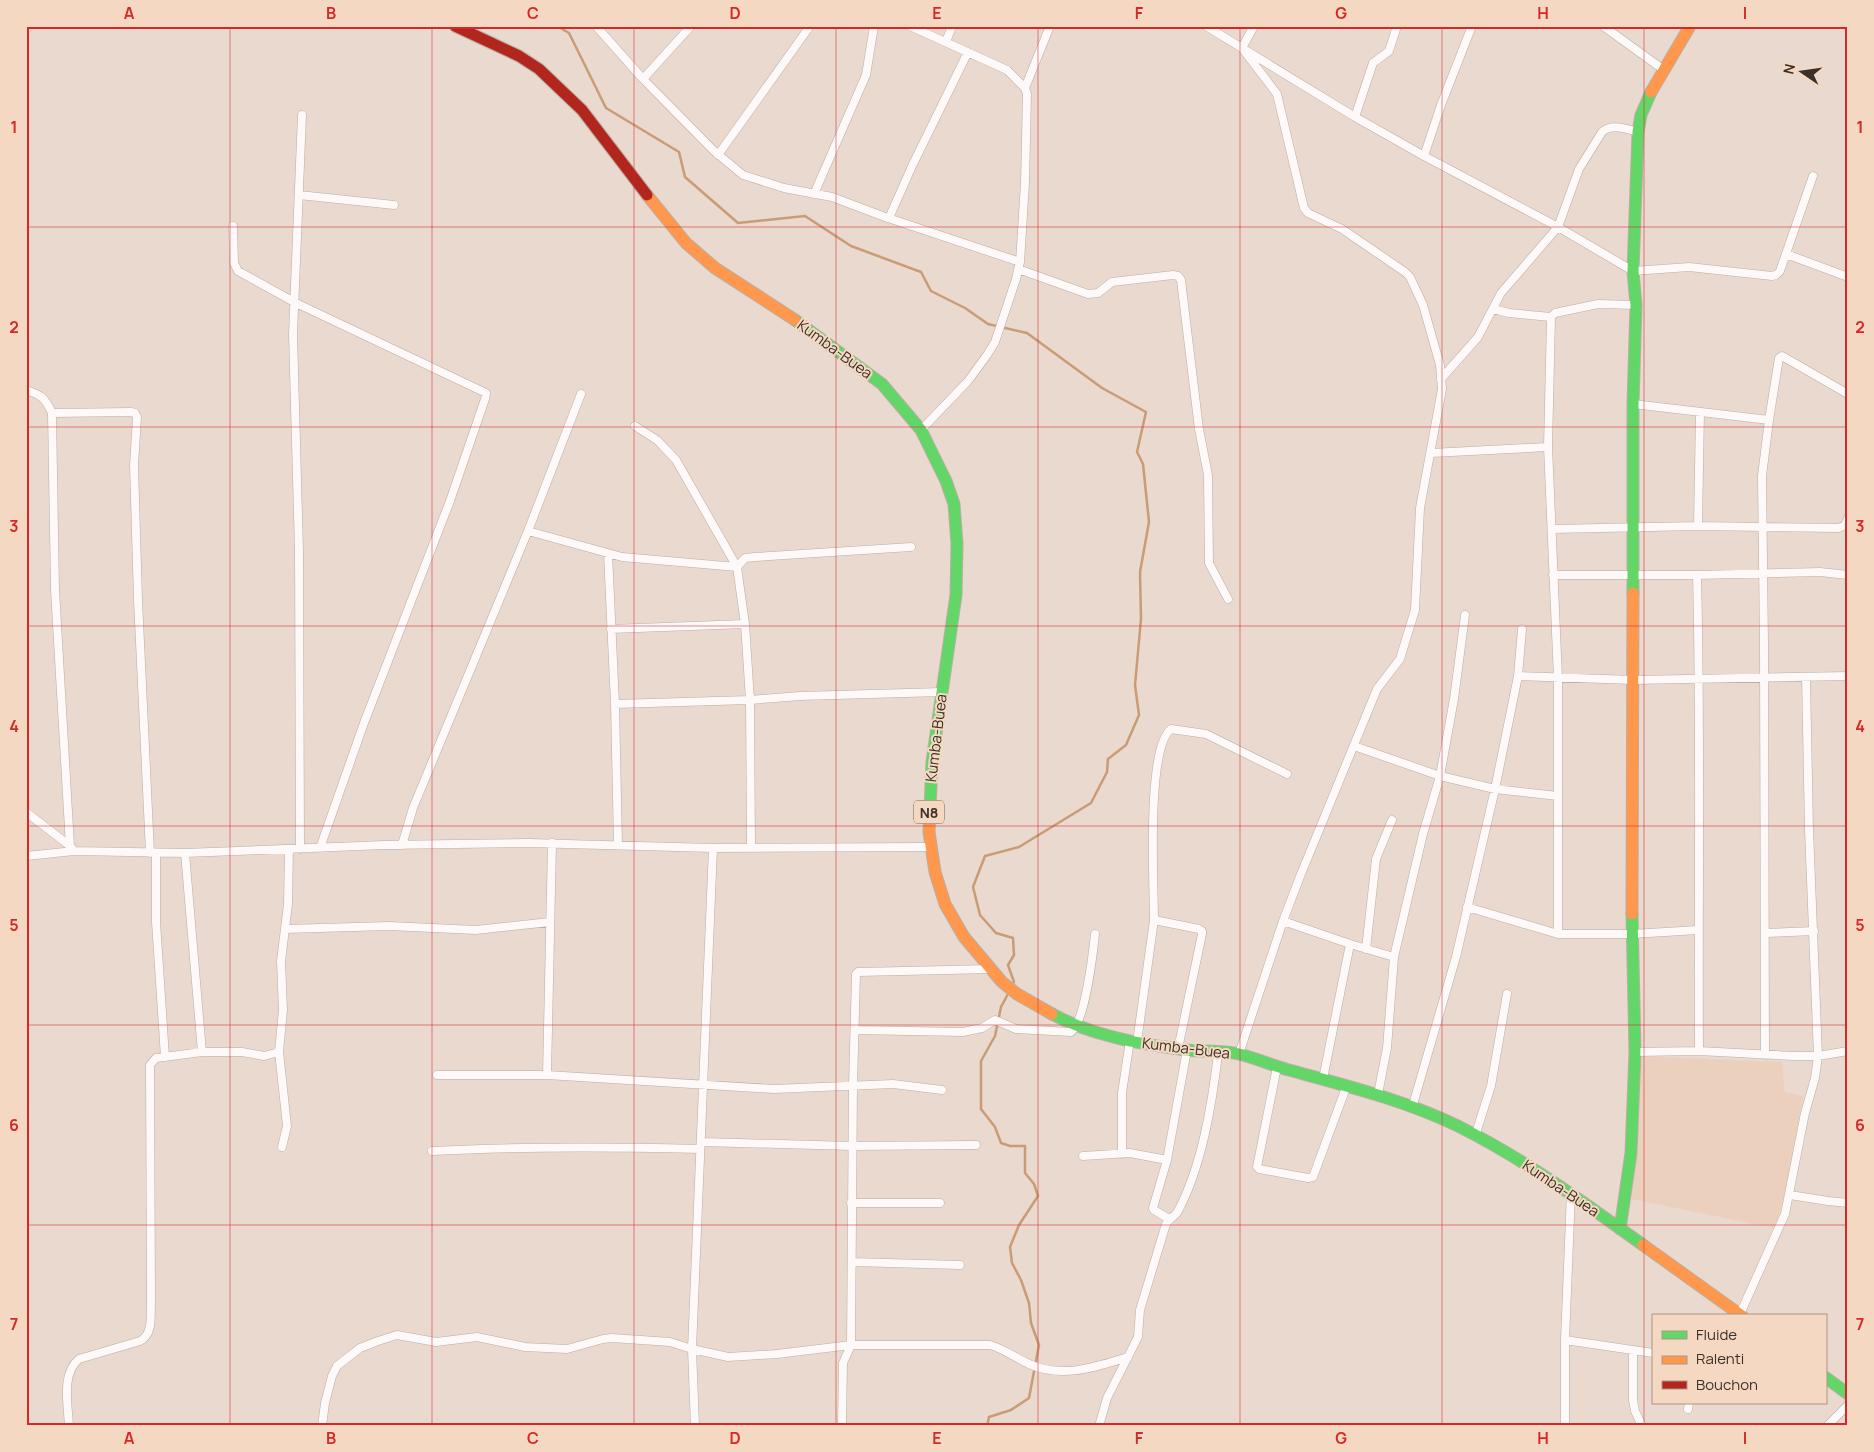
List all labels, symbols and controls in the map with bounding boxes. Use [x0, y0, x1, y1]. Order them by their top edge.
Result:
text: A [124, 2, 135, 24]
text: B [326, 2, 336, 24]
text: C [527, 2, 539, 24]
text: D [729, 2, 741, 24]
text: E [932, 2, 942, 24]
text: F [1135, 2, 1144, 24]
text: G [1335, 2, 1347, 24]
text: H [1537, 2, 1549, 24]
text: I [1743, 2, 1747, 24]
north arrow [1776, 48, 1826, 98]
text: N [1778, 62, 1799, 76]
text: 1 [10, 116, 18, 138]
text: 1 [1856, 116, 1864, 138]
street label: Kumba-Buea [793, 314, 877, 384]
text: 2 [9, 316, 19, 338]
text: 2 [1855, 316, 1865, 338]
text: 3 [9, 515, 19, 537]
text: 3 [1855, 515, 1865, 537]
street label: Kumba-Buea [920, 693, 952, 783]
text: 4 [9, 715, 19, 737]
text: 4 [1855, 715, 1865, 737]
road number: N8 [914, 800, 944, 824]
text: 5 [9, 914, 19, 936]
text: 5 [1855, 914, 1865, 936]
street label: Kumba-Buea [1141, 1032, 1231, 1064]
text: 6 [9, 1114, 19, 1136]
text: 6 [1855, 1114, 1865, 1136]
street label: Kumba-Buea [1518, 1155, 1604, 1221]
text: 7 [10, 1313, 18, 1335]
text: 7 [1856, 1313, 1864, 1335]
legend [1652, 1314, 1826, 1404]
text: Fluide [1696, 1324, 1737, 1345]
text: Ralenti [1696, 1348, 1744, 1369]
text: Bouchon [1696, 1374, 1758, 1395]
text: A [124, 1427, 135, 1449]
text: B [326, 1427, 336, 1449]
text: C [527, 1427, 539, 1449]
text: D [729, 1427, 741, 1449]
text: E [932, 1427, 942, 1449]
text: F [1135, 1427, 1144, 1449]
text: G [1335, 1427, 1347, 1449]
text: H [1537, 1427, 1549, 1449]
text: I [1743, 1427, 1747, 1449]

